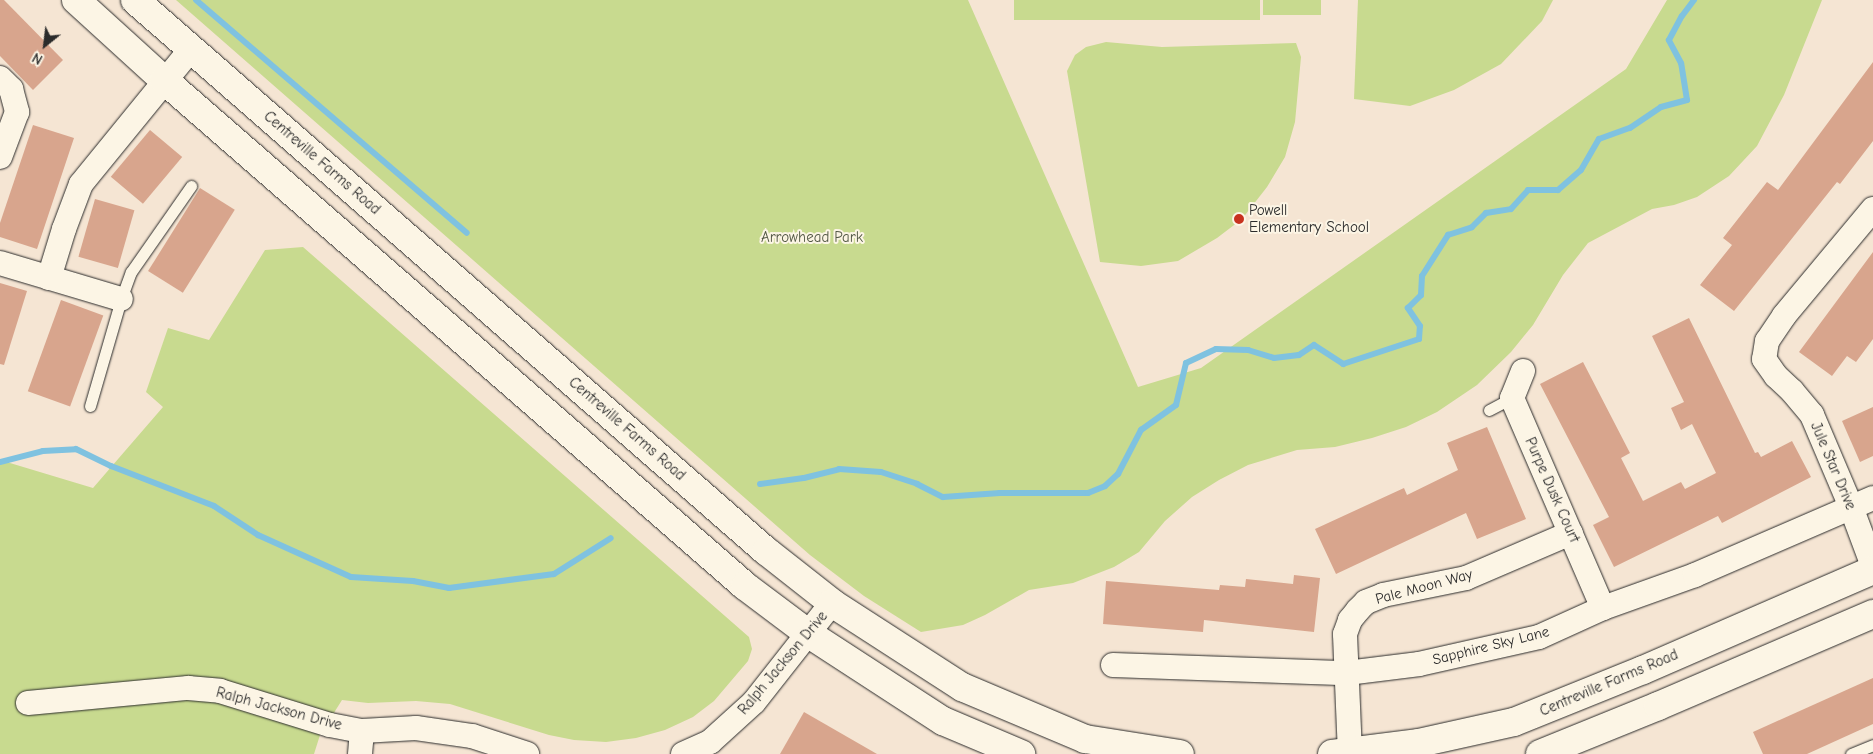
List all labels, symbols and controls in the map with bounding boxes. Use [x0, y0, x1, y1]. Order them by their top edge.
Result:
north arrow [20, 20, 70, 70]
text: N [29, 49, 46, 68]
street label: Centreville Farms Road [260, 107, 384, 219]
place label: Powell Elementary School [1249, 201, 1369, 236]
marker: Powell Elementary School [1233, 213, 1245, 225]
park label: Arrowhead Park [761, 229, 863, 247]
street label: Centreville Farms Road [565, 373, 689, 485]
street label: Jule Star Drive [1806, 419, 1860, 513]
street label: Purpe Dusk Court [1521, 435, 1583, 545]
street label: Pale Moon Way [1374, 565, 1474, 609]
street label: Ralph Jackson Drive [734, 608, 832, 718]
street label: Sapphire Sky Lane [1431, 623, 1551, 669]
street label: Centreville Farms Road [1537, 646, 1681, 720]
street label: Ralph Jackson Drive [214, 684, 344, 734]

